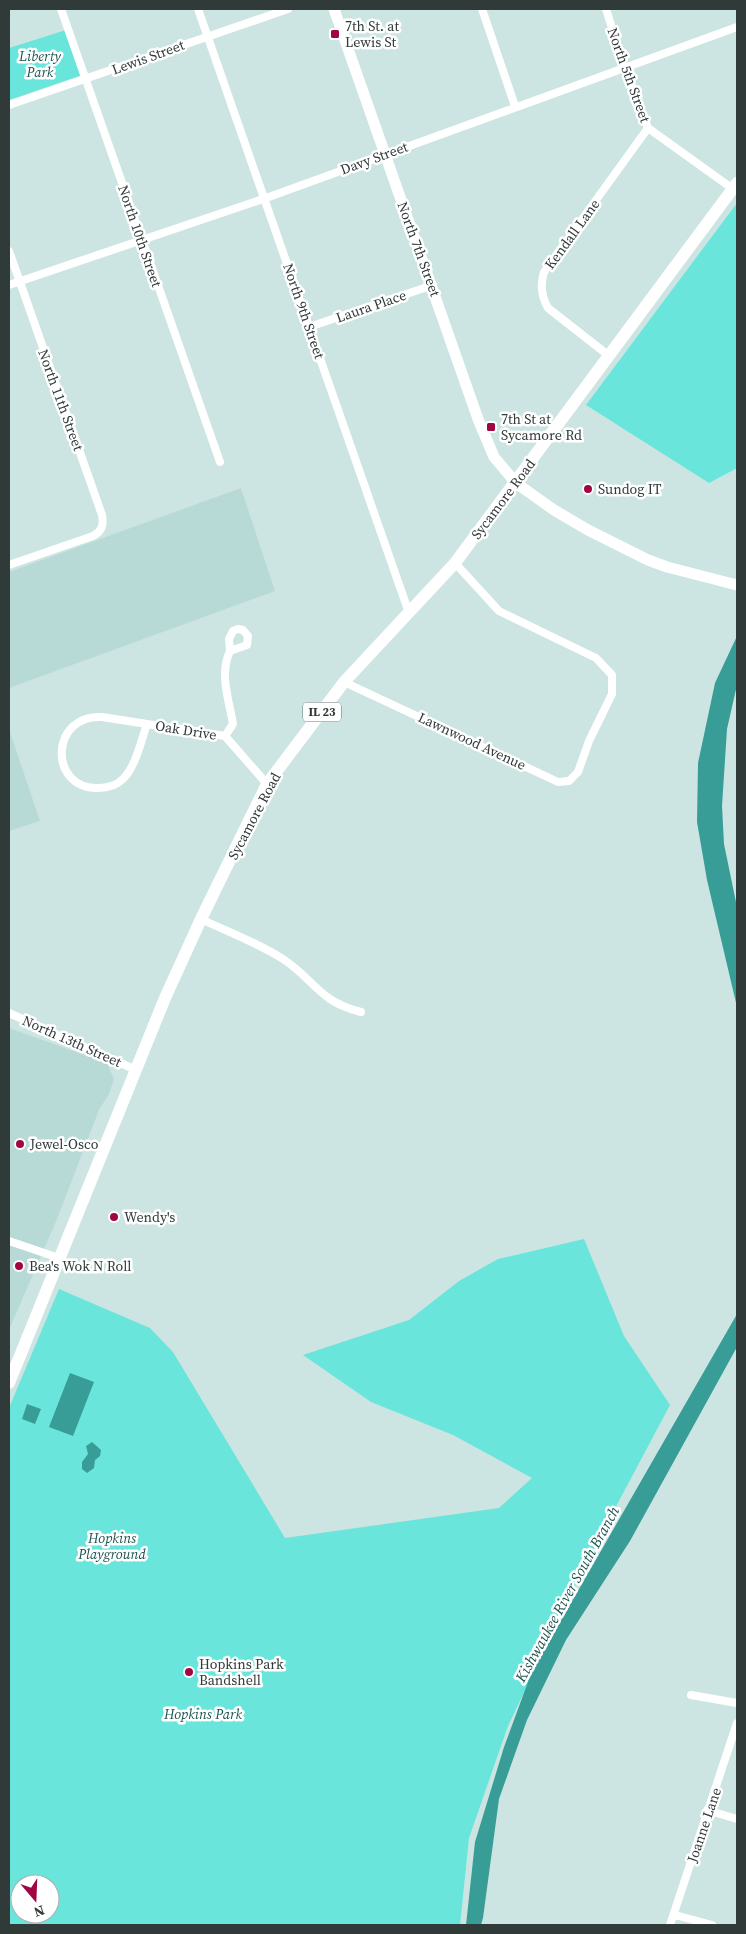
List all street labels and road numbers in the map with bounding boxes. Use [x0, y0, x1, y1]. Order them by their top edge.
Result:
street label: North 5th Street [603, 25, 656, 126]
street label: Lewis Street [109, 34, 187, 79]
street label: Davy Street [337, 136, 411, 179]
street label: North 10th Street [113, 182, 167, 290]
street label: Kendall Lane [540, 195, 604, 273]
street label: North 7th Street [393, 199, 446, 300]
street label: North 9th Street [278, 261, 330, 362]
street label: Laura Place [333, 285, 409, 327]
street label: North 11th Street [33, 346, 89, 454]
street label: Sycamore Road [466, 455, 540, 543]
road number: IL 23 [303, 702, 341, 722]
street label: Lawnwood Avenue [415, 707, 529, 775]
street label: Oak Drive [154, 715, 218, 745]
street label: Sycamore Road [223, 769, 285, 863]
street label: North 13th Street [19, 1010, 125, 1072]
street label: Joanne Lane [682, 1785, 726, 1866]

